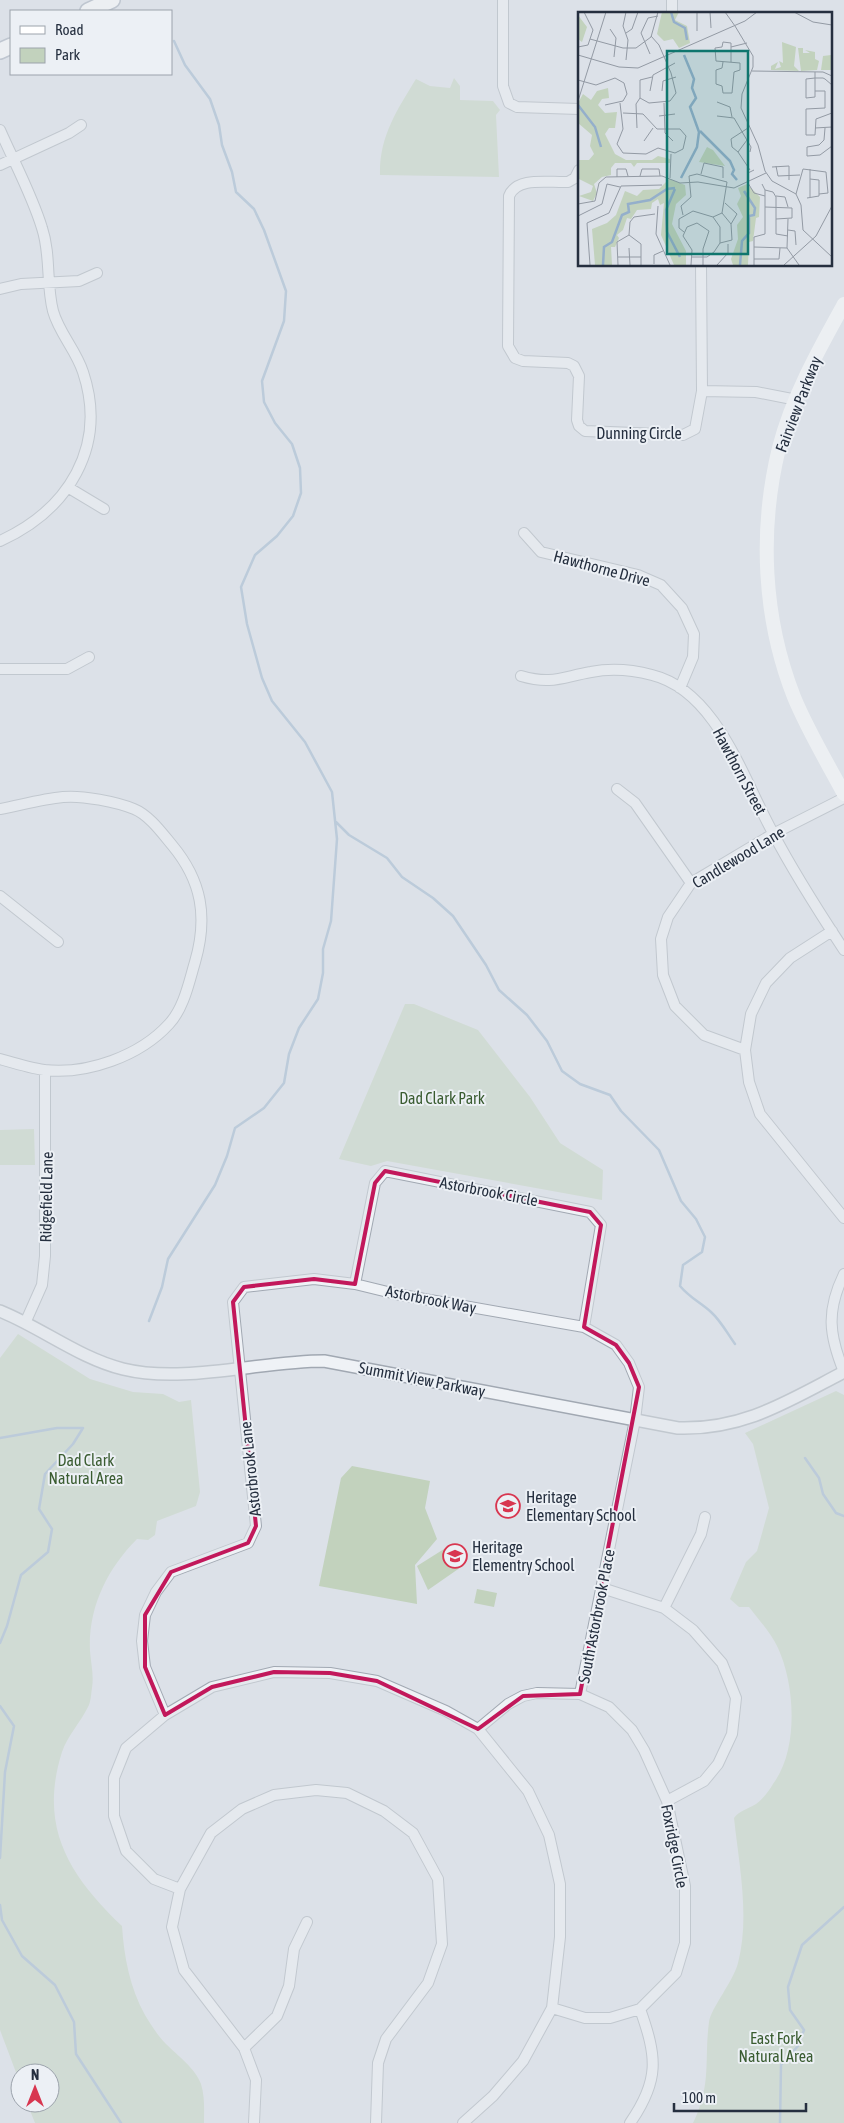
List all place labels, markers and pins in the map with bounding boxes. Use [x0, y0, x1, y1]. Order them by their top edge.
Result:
place label: Heritage Elementary School [526, 1488, 637, 1525]
school or university icon: Heritage Elementary School [495, 1493, 521, 1519]
place label: Heritage Elementry School [472, 1538, 575, 1575]
school or university icon: Heritage Elementry School [442, 1543, 468, 1569]

